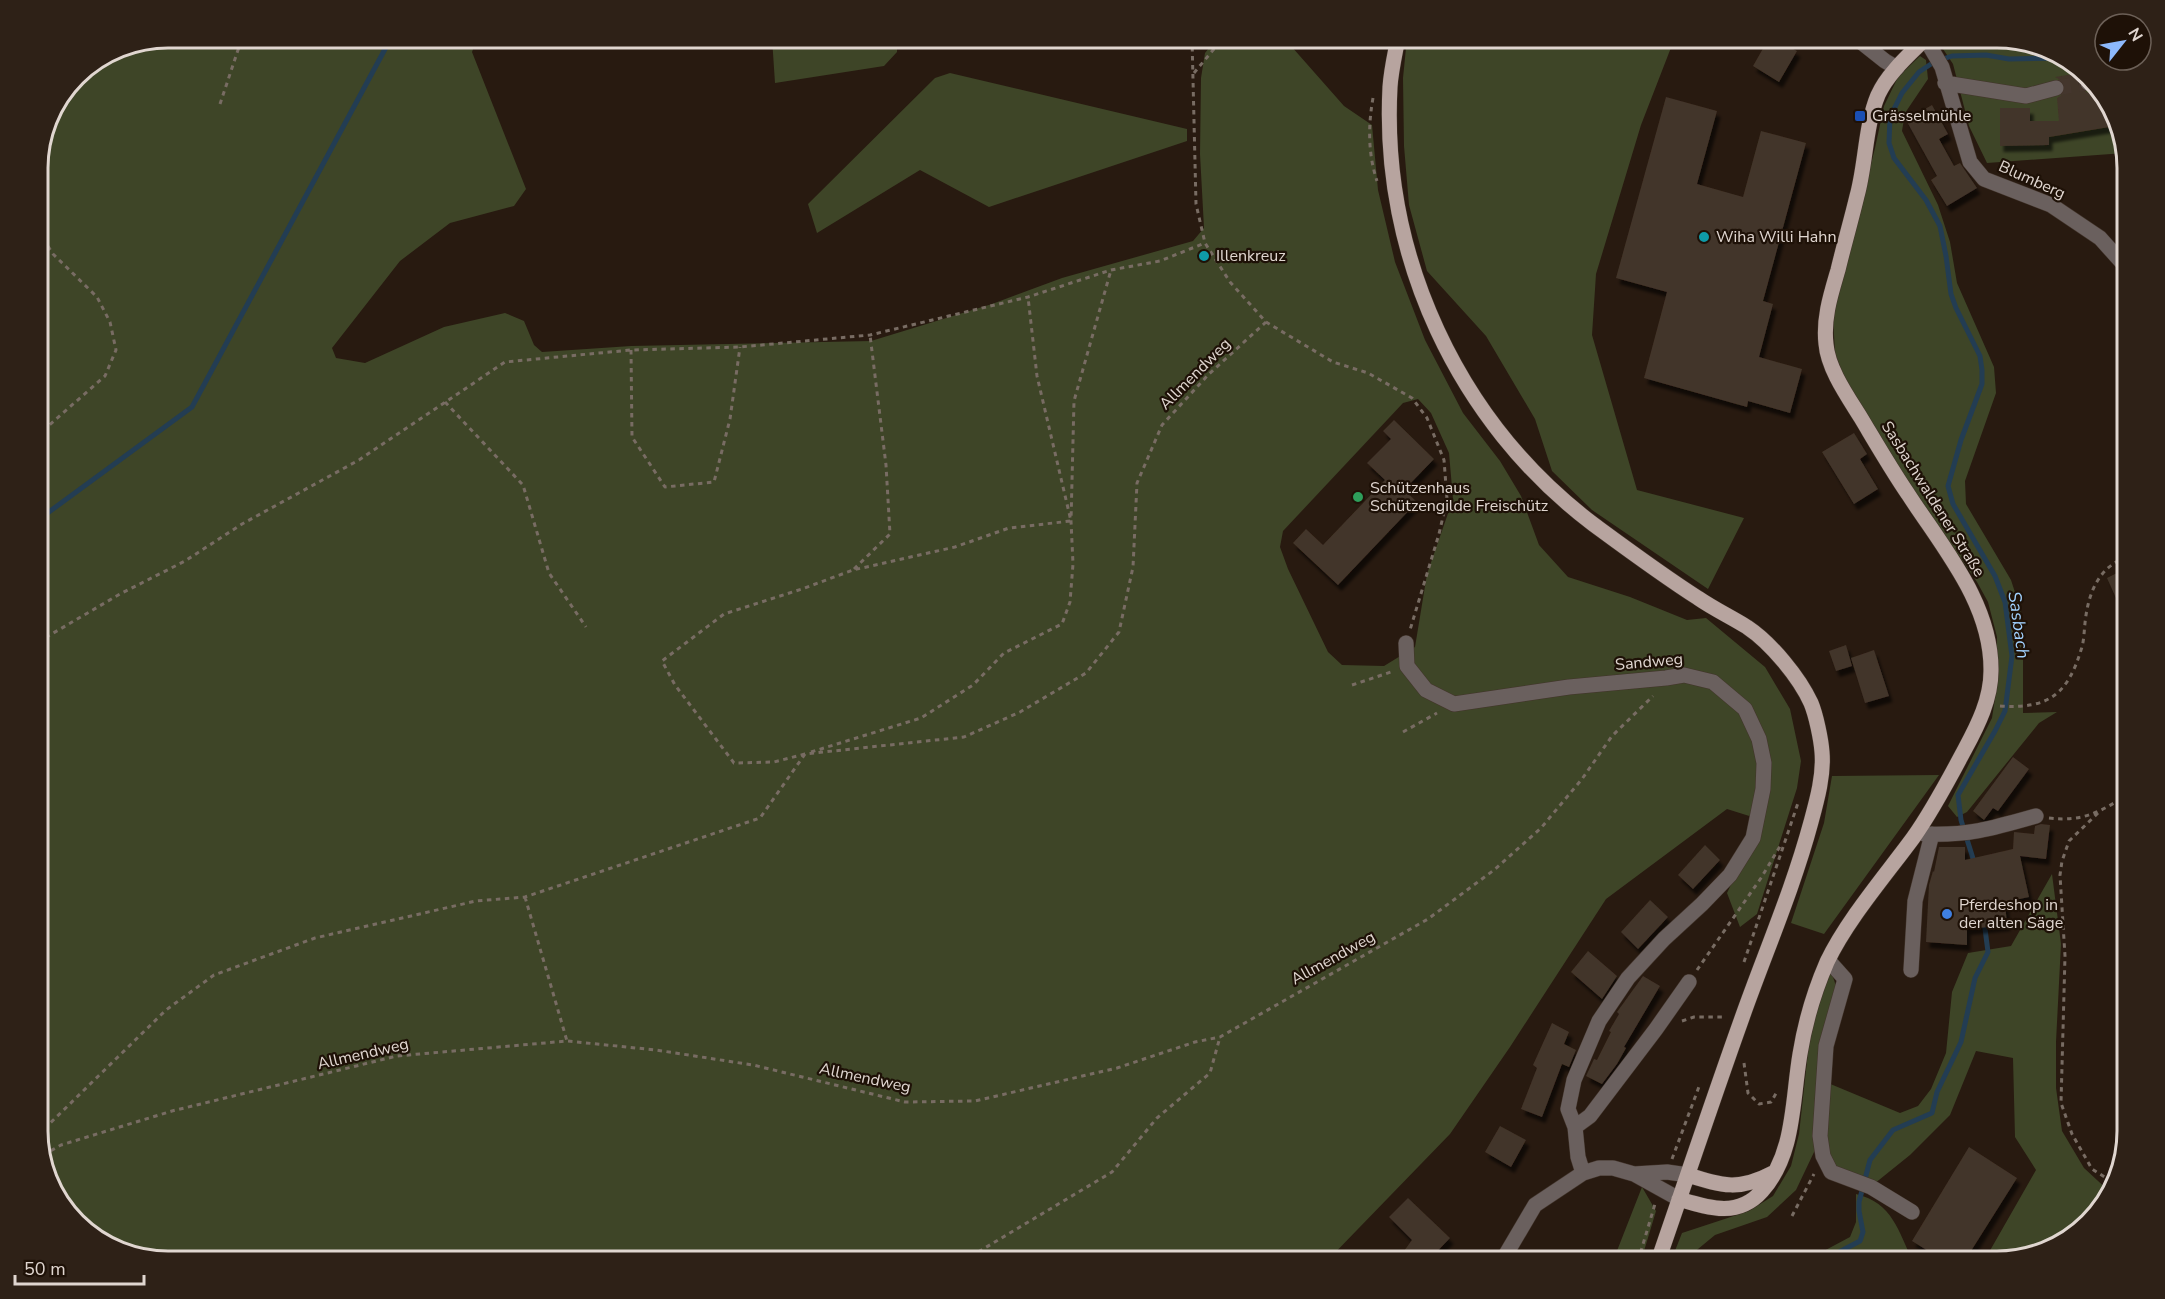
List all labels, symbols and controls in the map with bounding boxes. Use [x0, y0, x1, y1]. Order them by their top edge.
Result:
north arrow [2093, 12, 2153, 72]
text: N [2122, 24, 2148, 46]
place label: Grässelmühle [1872, 105, 1971, 127]
marker: Grässelmühle [1853, 109, 1867, 123]
street label: Blumberg [1995, 155, 2069, 205]
place label: Wiha Willi Hahn [1716, 226, 1836, 248]
marker: Wiha Willi Hahn [1697, 230, 1711, 244]
place label: Illenkreuz [1216, 245, 1286, 267]
marker: Illenkreuz [1197, 249, 1211, 263]
street label: Allmendweg [1154, 333, 1236, 415]
street label: Sasbachwaldener Straße [1876, 417, 1990, 581]
place label: Schützenhaus Schützengilde Freischütz [1370, 477, 1548, 517]
marker: Schützenhaus Schützengilde Freischütz [1351, 490, 1365, 504]
water label: Sasbach [2002, 590, 2036, 660]
street label: Sandweg [1614, 648, 1684, 676]
place label: Pferdeshop in der alten Säge [1959, 894, 2063, 934]
marker: Pferdeshop in der alten Säge [1940, 907, 1954, 921]
street label: Allmendweg [1287, 926, 1379, 990]
street label: Allmendweg [315, 1033, 411, 1075]
street label: Allmendweg [817, 1058, 913, 1098]
scale bar [15, 1248, 144, 1286]
text: 50 m [24, 1257, 66, 1281]

